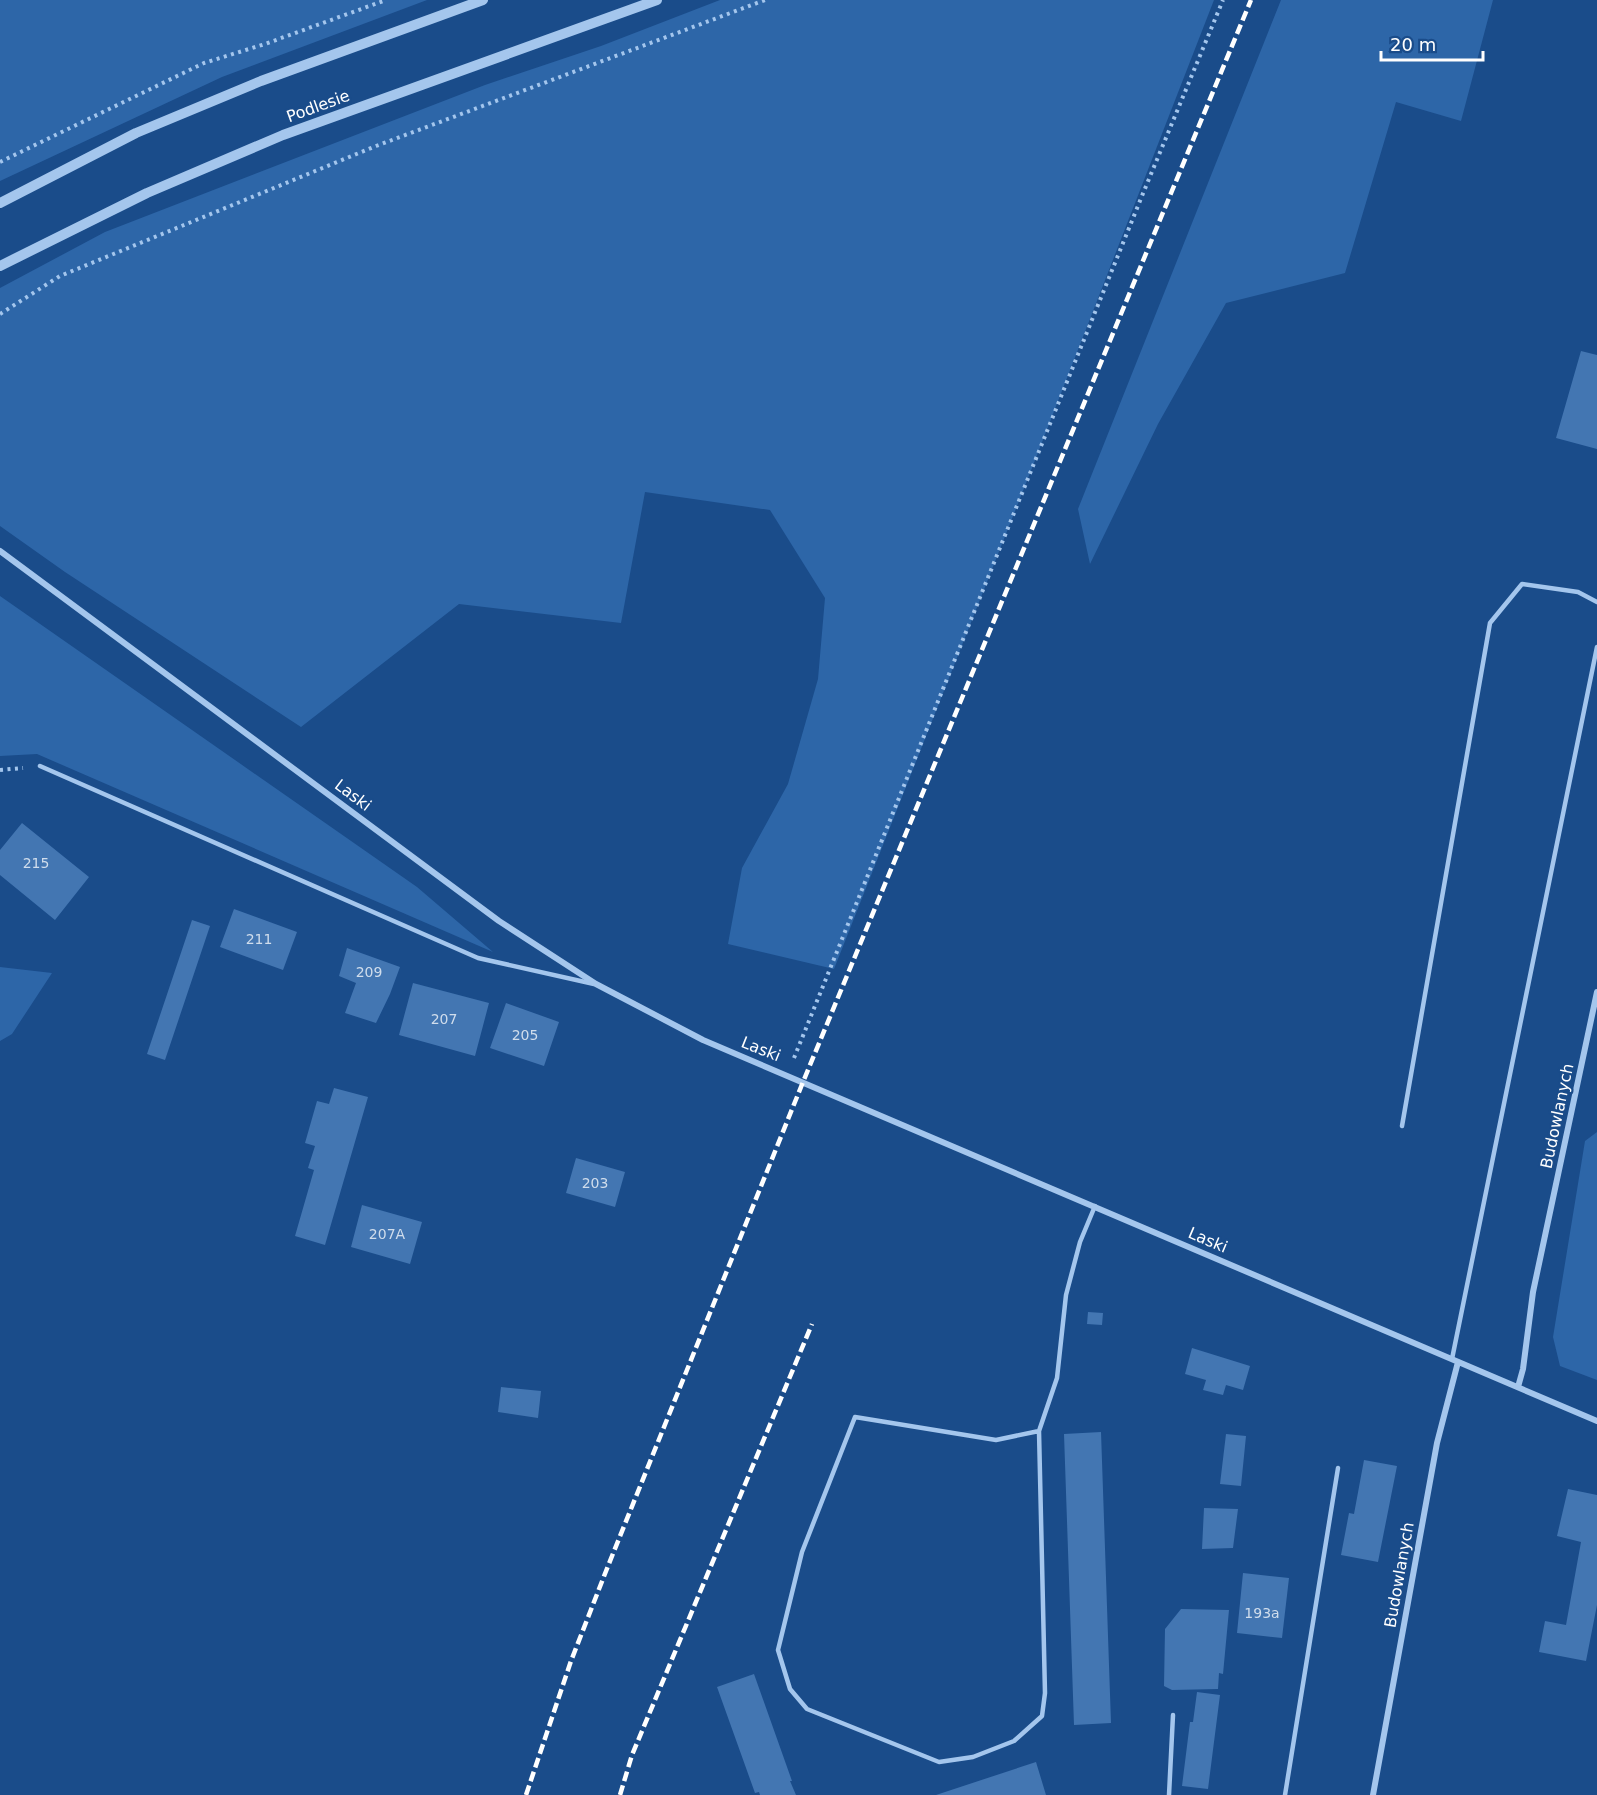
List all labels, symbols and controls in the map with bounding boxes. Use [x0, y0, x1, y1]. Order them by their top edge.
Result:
scale bar [1381, 24, 1483, 62]
text: 20 m [1390, 34, 1436, 55]
street label: Podlesie [284, 86, 352, 126]
street label: Laski [331, 775, 375, 815]
house number: 215 [23, 855, 49, 871]
house number: 211 [246, 931, 272, 947]
house number: 209 [356, 964, 382, 980]
house number: 207 [431, 1011, 457, 1027]
house number: 205 [512, 1027, 538, 1043]
street label: Laski [739, 1033, 783, 1065]
street label: Budowlanych [1537, 1062, 1577, 1170]
house number: 203 [582, 1175, 608, 1191]
street label: Laski [1186, 1223, 1230, 1257]
house number: 207A [369, 1226, 406, 1242]
street label: Budowlanych [1380, 1521, 1418, 1629]
house number: 193a [1244, 1605, 1280, 1621]

